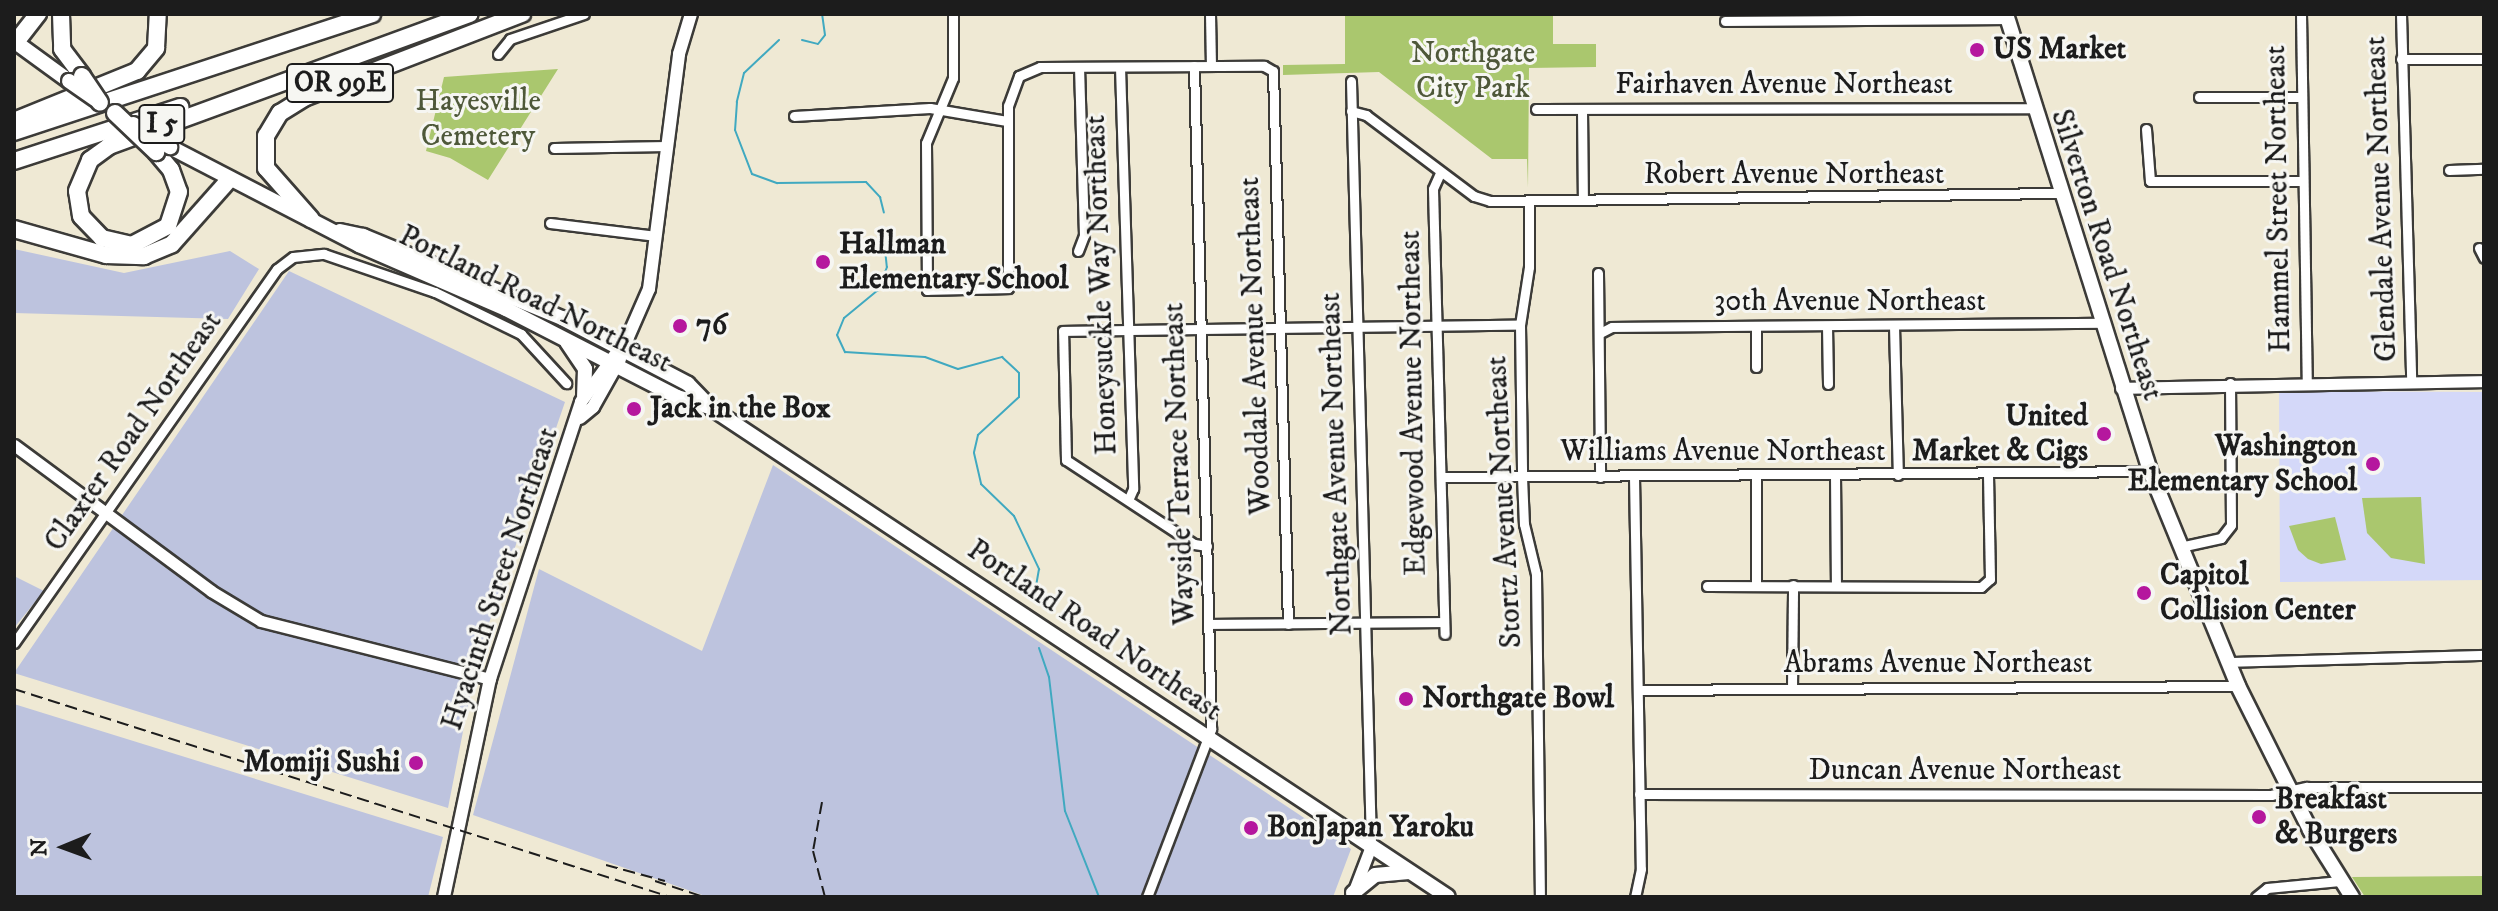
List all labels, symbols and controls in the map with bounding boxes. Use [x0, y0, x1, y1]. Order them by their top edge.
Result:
place label: US Market [1993, 32, 2126, 68]
street label: Glendale Avenue Northeast [2358, 35, 2406, 363]
park label: Northgate City Park [1411, 36, 1535, 106]
marker: US Market [1968, 41, 1986, 59]
street label: Hammel Street Northeast [2258, 45, 2300, 353]
road number: OR 99E [286, 59, 394, 107]
street label: Fairhaven Avenue Northeast [1615, 67, 1953, 103]
park label: Hayesville Cemetery [415, 84, 541, 154]
road number: I 5 [138, 100, 186, 148]
street label: Silverton Road Northeast [2042, 105, 2170, 405]
street label: Honeysuckle Way Northeast [1078, 114, 1126, 456]
street label: Robert Avenue Northeast [1644, 157, 1944, 193]
street label: Wooddale Avenue Northeast [1232, 176, 1280, 516]
street label: Portland Road Northeast [393, 218, 677, 382]
place label: Hallman Elementary School [839, 227, 1068, 298]
street label: Edgewood Avenue Northeast [1393, 230, 1435, 576]
marker: Hallman Elementary School [814, 253, 832, 271]
street label: 30th Avenue Northeast [1714, 284, 1986, 320]
street label: Northgate Avenue Northeast [1313, 292, 1361, 636]
street label: Wayside Terrace Northeast [1156, 302, 1204, 626]
street label: Claxter Road Northeast [38, 305, 230, 559]
place label: 76 [696, 308, 727, 344]
marker: 76 [671, 317, 689, 335]
street label: Stortz Avenue Northeast [1479, 355, 1531, 649]
place label: Jack in the Box [650, 391, 831, 427]
place label: United Market & Cigs [1912, 399, 2088, 470]
marker: Jack in the Box [625, 400, 643, 418]
street label: Hyacinth Street Northeast [435, 423, 567, 735]
marker: United Market & Cigs [2095, 425, 2113, 443]
place label: Washington Elementary School [2128, 429, 2357, 500]
street label: Williams Avenue Northeast [1560, 434, 1886, 470]
marker: Washington Elementary School [2364, 455, 2382, 473]
street label: Portland Road Northeast [960, 532, 1228, 730]
place label: Capitol Collision Center [2160, 558, 2356, 628]
marker: Capitol Collision Center [2135, 584, 2153, 602]
street label: Abrams Avenue Northeast [1784, 646, 2092, 682]
place label: Northgate Bowl [1422, 681, 1614, 717]
marker: Northgate Bowl [1397, 690, 1415, 708]
place label: Momiji Sushi [243, 745, 400, 781]
street label: Duncan Avenue Northeast [1809, 753, 2121, 789]
marker: Momiji Sushi [407, 754, 425, 772]
place label: Breakfast & Burgers [2275, 782, 2397, 852]
north arrow [24, 807, 104, 887]
marker: Breakfast & Burgers [2250, 808, 2268, 826]
place label: BonJapan Yaroku [1267, 810, 1474, 846]
marker: BonJapan Yaroku [1242, 819, 1260, 837]
text: N [26, 838, 53, 857]

